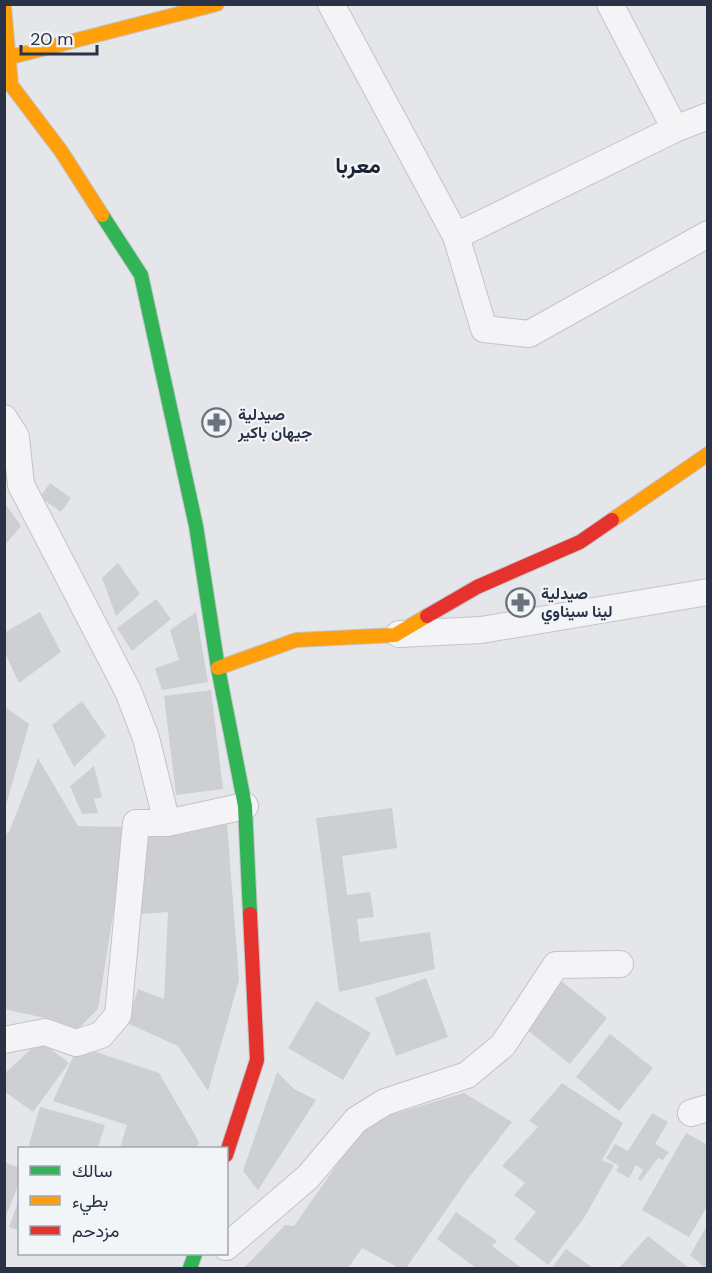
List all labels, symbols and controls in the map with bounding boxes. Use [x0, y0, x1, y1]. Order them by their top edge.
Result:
scale bar [21, 18, 98, 56]
text: 20 m [30, 27, 73, 51]
district label: معربا [335, 151, 381, 180]
place label: صيدلية جيهان باكير [237, 404, 312, 443]
pharmacy icon: صيدلية جيهان باكير [201, 407, 233, 439]
place label: صيدلية لينا سيناوي [541, 583, 613, 625]
pharmacy icon: صيدلية لينا سيناوي [504, 586, 536, 618]
legend [18, 1147, 228, 1255]
text: سالك [72, 1159, 112, 1183]
text: بطيء [72, 1189, 108, 1216]
text: مزدحم [72, 1219, 119, 1243]

